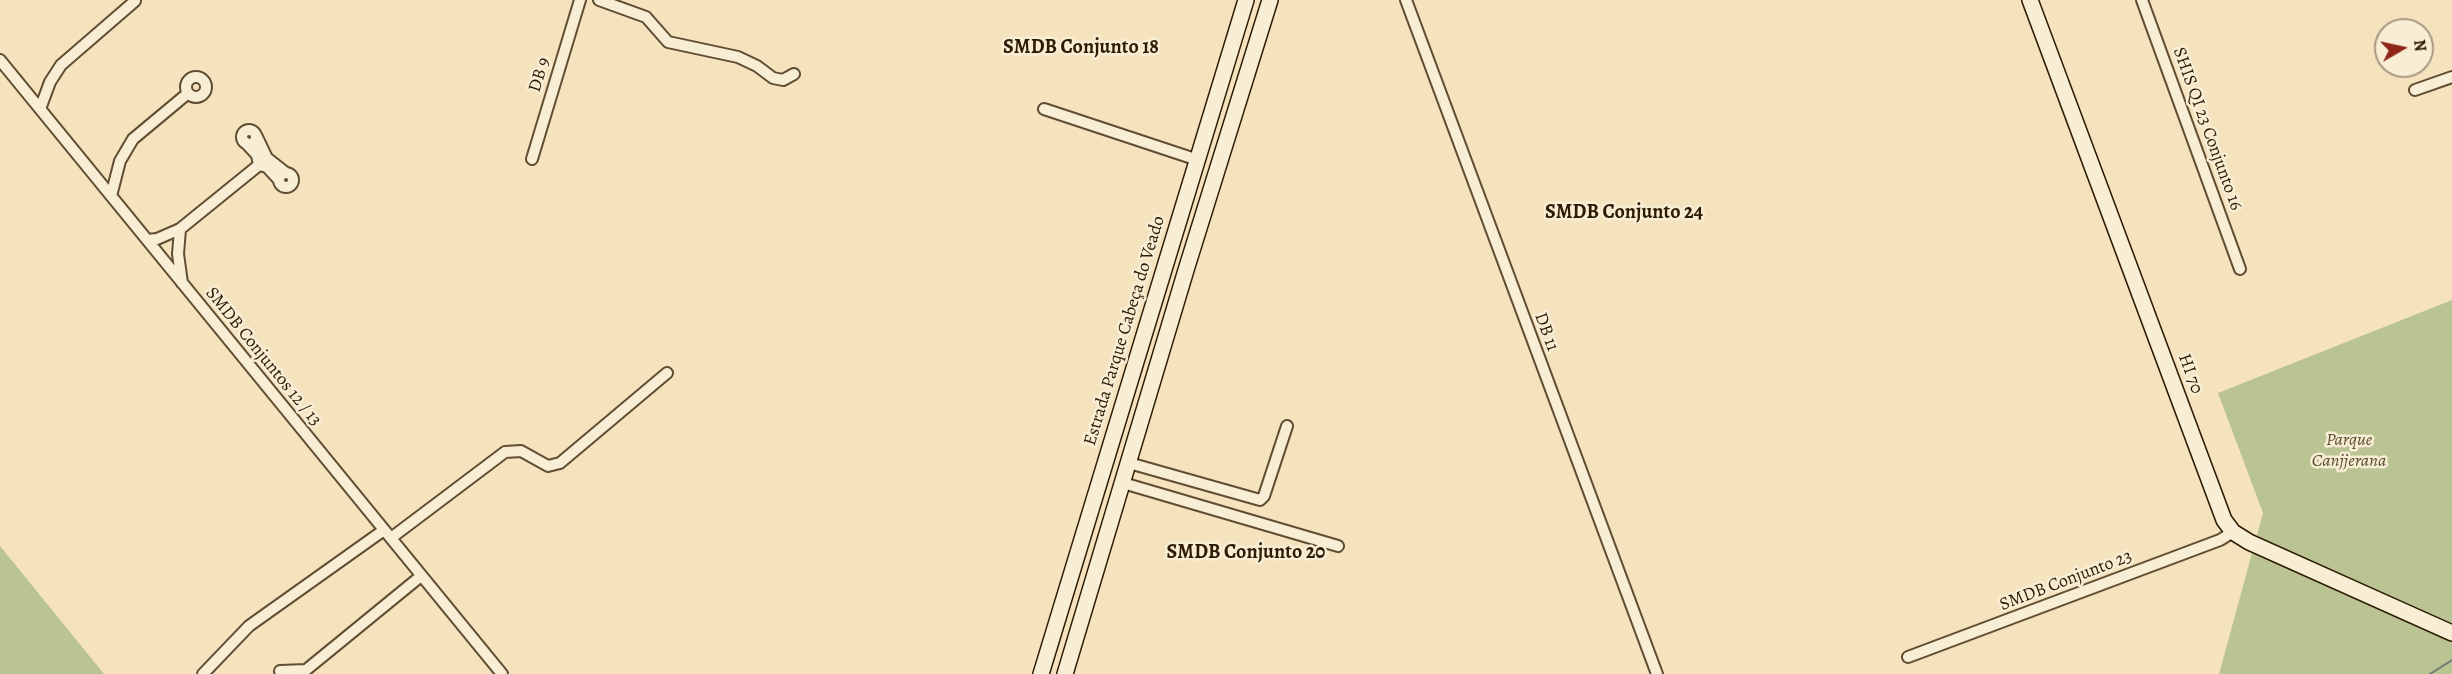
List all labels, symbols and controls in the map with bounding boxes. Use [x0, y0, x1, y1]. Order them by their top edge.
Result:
north arrow [2374, 18, 2434, 78]
district label: SMDB Conjunto 18 [1003, 36, 1159, 60]
text: N [2408, 38, 2432, 53]
street label: SHIS QI 23 Conjunto 16 [2167, 45, 2247, 213]
street label: DB 9 [525, 55, 555, 95]
district label: SMDB Conjunto 24 [1545, 201, 1703, 225]
street label: Estrada Parque Cabeça do Veado [1080, 214, 1170, 448]
street label: SMDB Conjuntos 12 / 13 [200, 283, 326, 431]
street label: DB 11 [1529, 310, 1563, 354]
street label: HI 70 [2173, 351, 2207, 397]
park label: Parque Canjjerana [2312, 430, 2386, 472]
district label: SMDB Conjunto 20 [1167, 541, 1325, 565]
street label: SMDB Conjunto 23 [1997, 546, 2135, 616]

